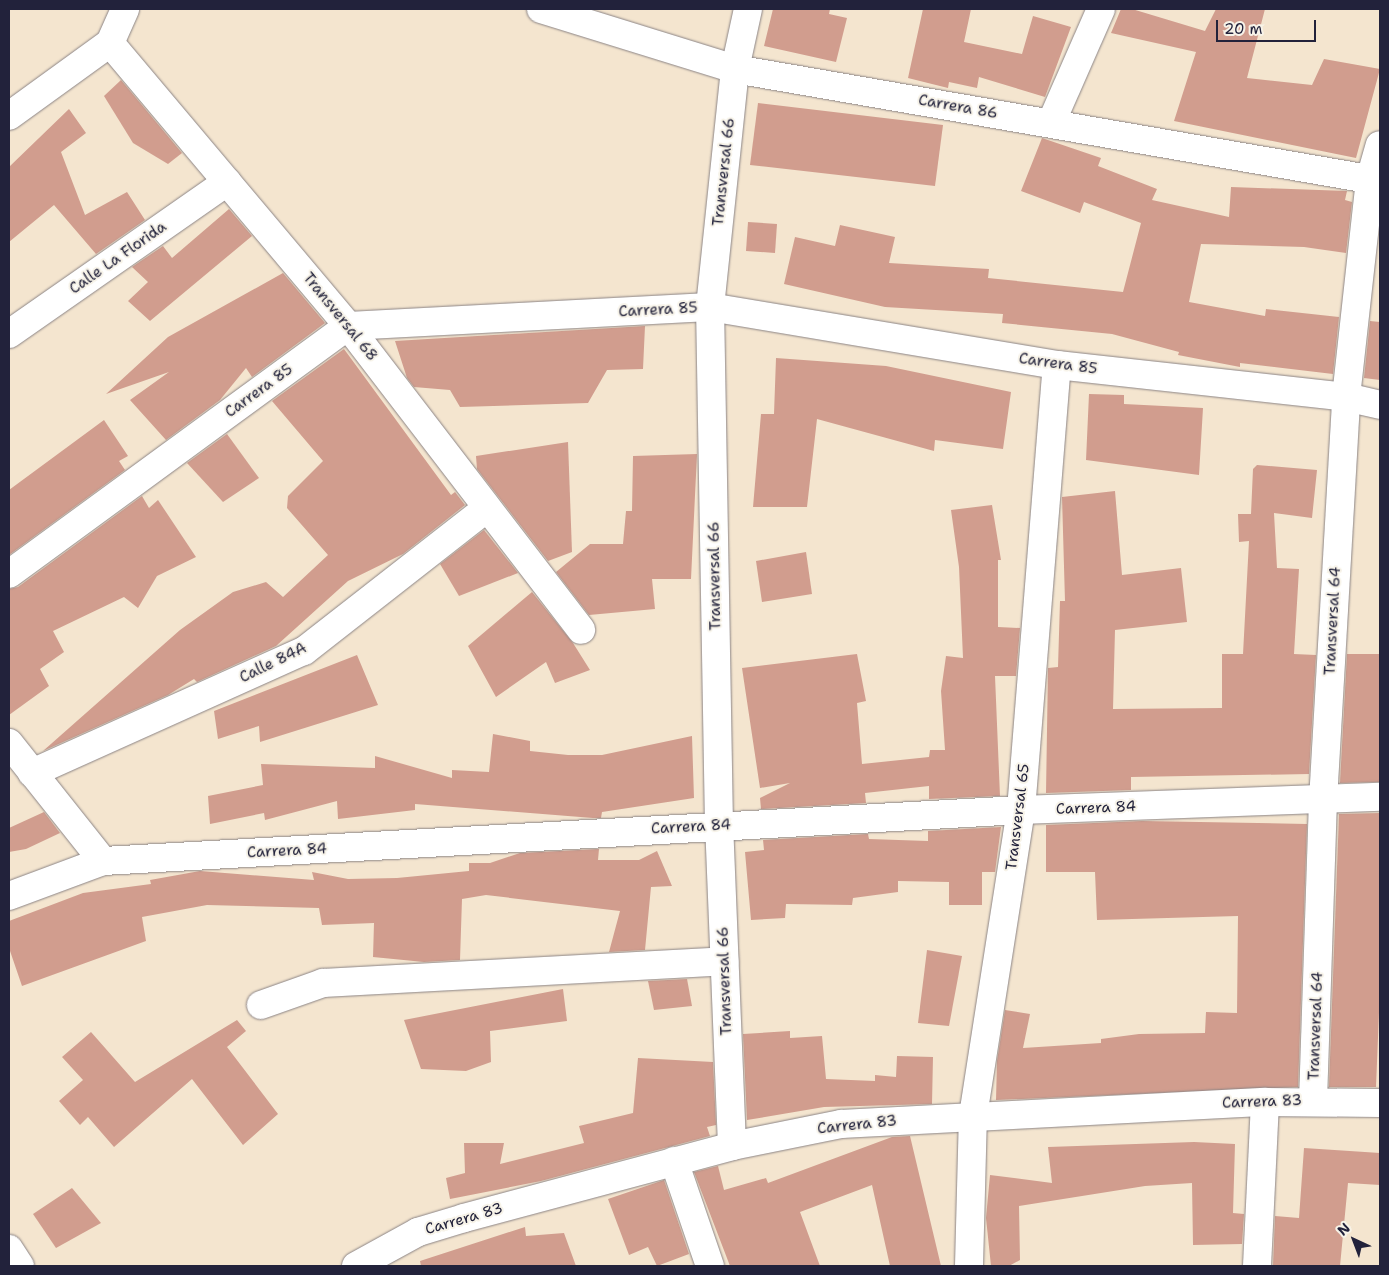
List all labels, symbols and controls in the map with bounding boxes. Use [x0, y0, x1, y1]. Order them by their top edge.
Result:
scale bar [1219, 10, 1319, 42]
text: 20 m [1224, 19, 1263, 39]
street label: Carrera 86 [917, 91, 999, 123]
street label: Transversal 66 [709, 117, 739, 227]
street label: Calle La Florida [66, 218, 170, 298]
street label: Transversal 68 [299, 269, 381, 365]
street label: Carrera 85 [618, 299, 698, 321]
street label: Carrera 85 [1018, 350, 1098, 378]
street label: Carrera 85 [222, 360, 296, 422]
street label: Transversal 66 [705, 521, 725, 631]
street label: Transversal 64 [1321, 566, 1345, 676]
street label: Calle 84A [237, 639, 309, 687]
street label: Transversal 65 [1003, 763, 1033, 871]
street label: Carrera 84 [1056, 798, 1136, 818]
street label: Carrera 84 [651, 816, 731, 838]
street label: Carrera 84 [247, 840, 327, 862]
street label: Transversal 66 [714, 926, 736, 1036]
street label: Transversal 64 [1305, 971, 1327, 1081]
street label: Carrera 83 [1222, 1092, 1302, 1112]
street label: Carrera 83 [816, 1112, 898, 1138]
street label: Carrera 83 [423, 1199, 505, 1239]
north arrow [1329, 1215, 1379, 1265]
text: N [1334, 1219, 1354, 1239]

